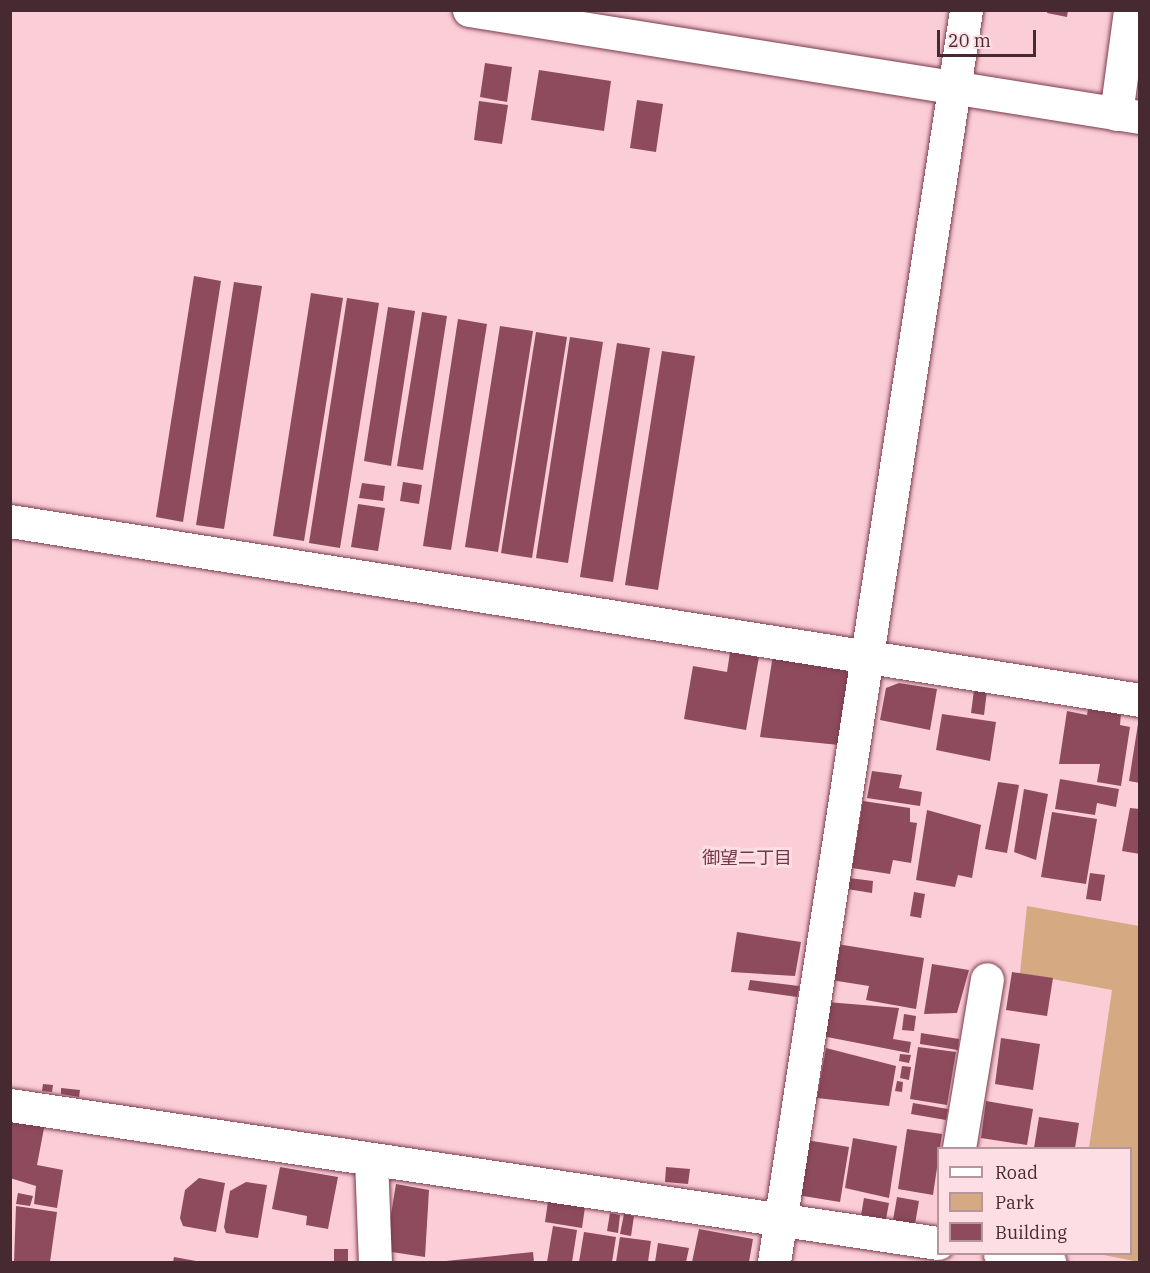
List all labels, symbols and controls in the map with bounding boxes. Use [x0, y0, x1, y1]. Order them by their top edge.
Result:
scale bar [940, 18, 1039, 56]
text: 20 m [948, 29, 991, 52]
district label: 御望二丁目 [702, 847, 792, 869]
legend [937, 1147, 1132, 1255]
text: Road [995, 1161, 1038, 1184]
text: Park [995, 1191, 1034, 1214]
text: Building [995, 1221, 1067, 1244]

